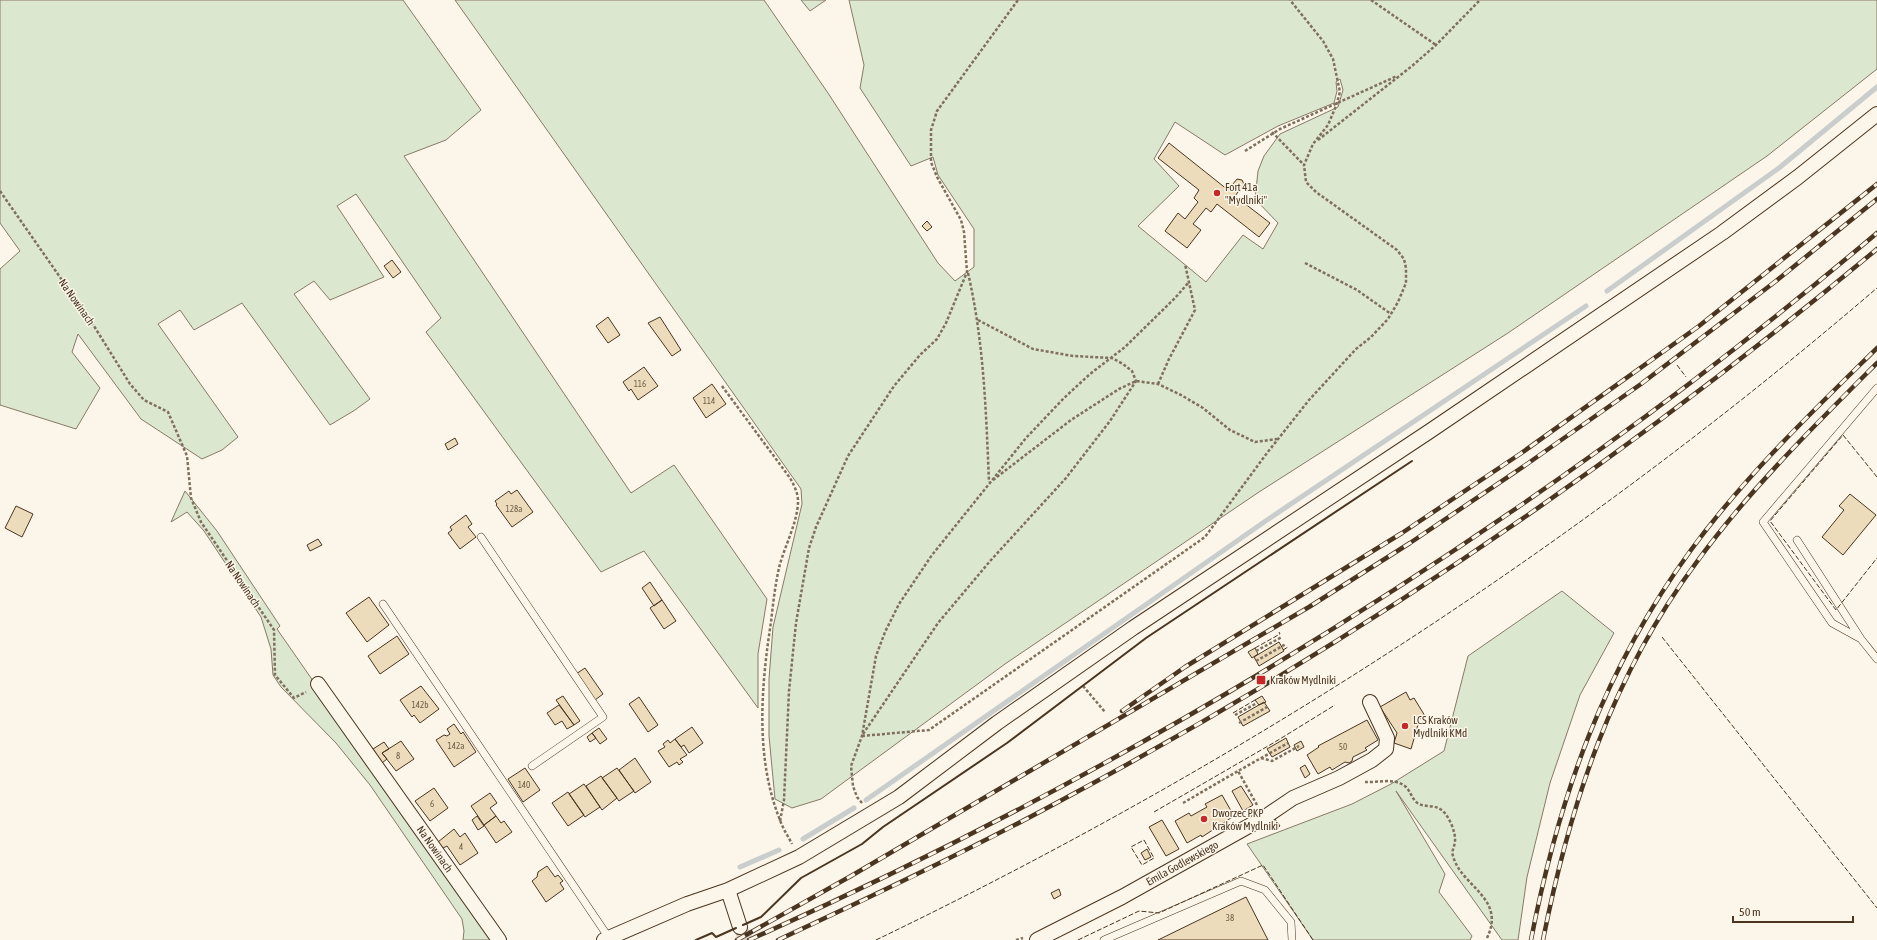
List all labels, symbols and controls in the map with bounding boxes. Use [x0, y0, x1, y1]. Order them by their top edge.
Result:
place label: Fort 41a "Mydlniki" [1225, 181, 1267, 206]
marker: Fort 41a "Mydlniki" [1212, 188, 1222, 198]
street label: Na Nowinach [57, 277, 97, 327]
house number: 116 [634, 379, 646, 389]
house number: 114 [703, 396, 715, 406]
house number: 128a [506, 504, 522, 514]
street label: Na Nowinach [223, 558, 263, 610]
marker: Kraków Mydlniki [1255, 674, 1267, 686]
place label: Kraków Mydlniki [1270, 674, 1336, 686]
house number: 142b [412, 700, 428, 710]
place label: LCS Kraków Mydlniki KMd [1413, 714, 1467, 739]
marker: LCS Kraków Mydlniki KMd [1400, 721, 1410, 731]
house number: 142a [448, 741, 464, 751]
house number: 50 [1339, 742, 1347, 752]
house number: 8 [396, 751, 400, 761]
house number: 140 [518, 780, 530, 790]
house number: 6 [430, 799, 434, 809]
place label: Dworzec PKP Kraków Mydlniki [1212, 807, 1278, 832]
marker: Dworzec PKP Kraków Mydlniki [1199, 814, 1209, 824]
street label: Na Nowinach [415, 824, 455, 874]
street label: Emila Godlewskiego [1144, 838, 1220, 888]
house number: 4 [459, 842, 463, 852]
scale bar [1733, 898, 1853, 924]
text: 50 m [1739, 905, 1761, 919]
house number: 38 [1226, 913, 1234, 923]

